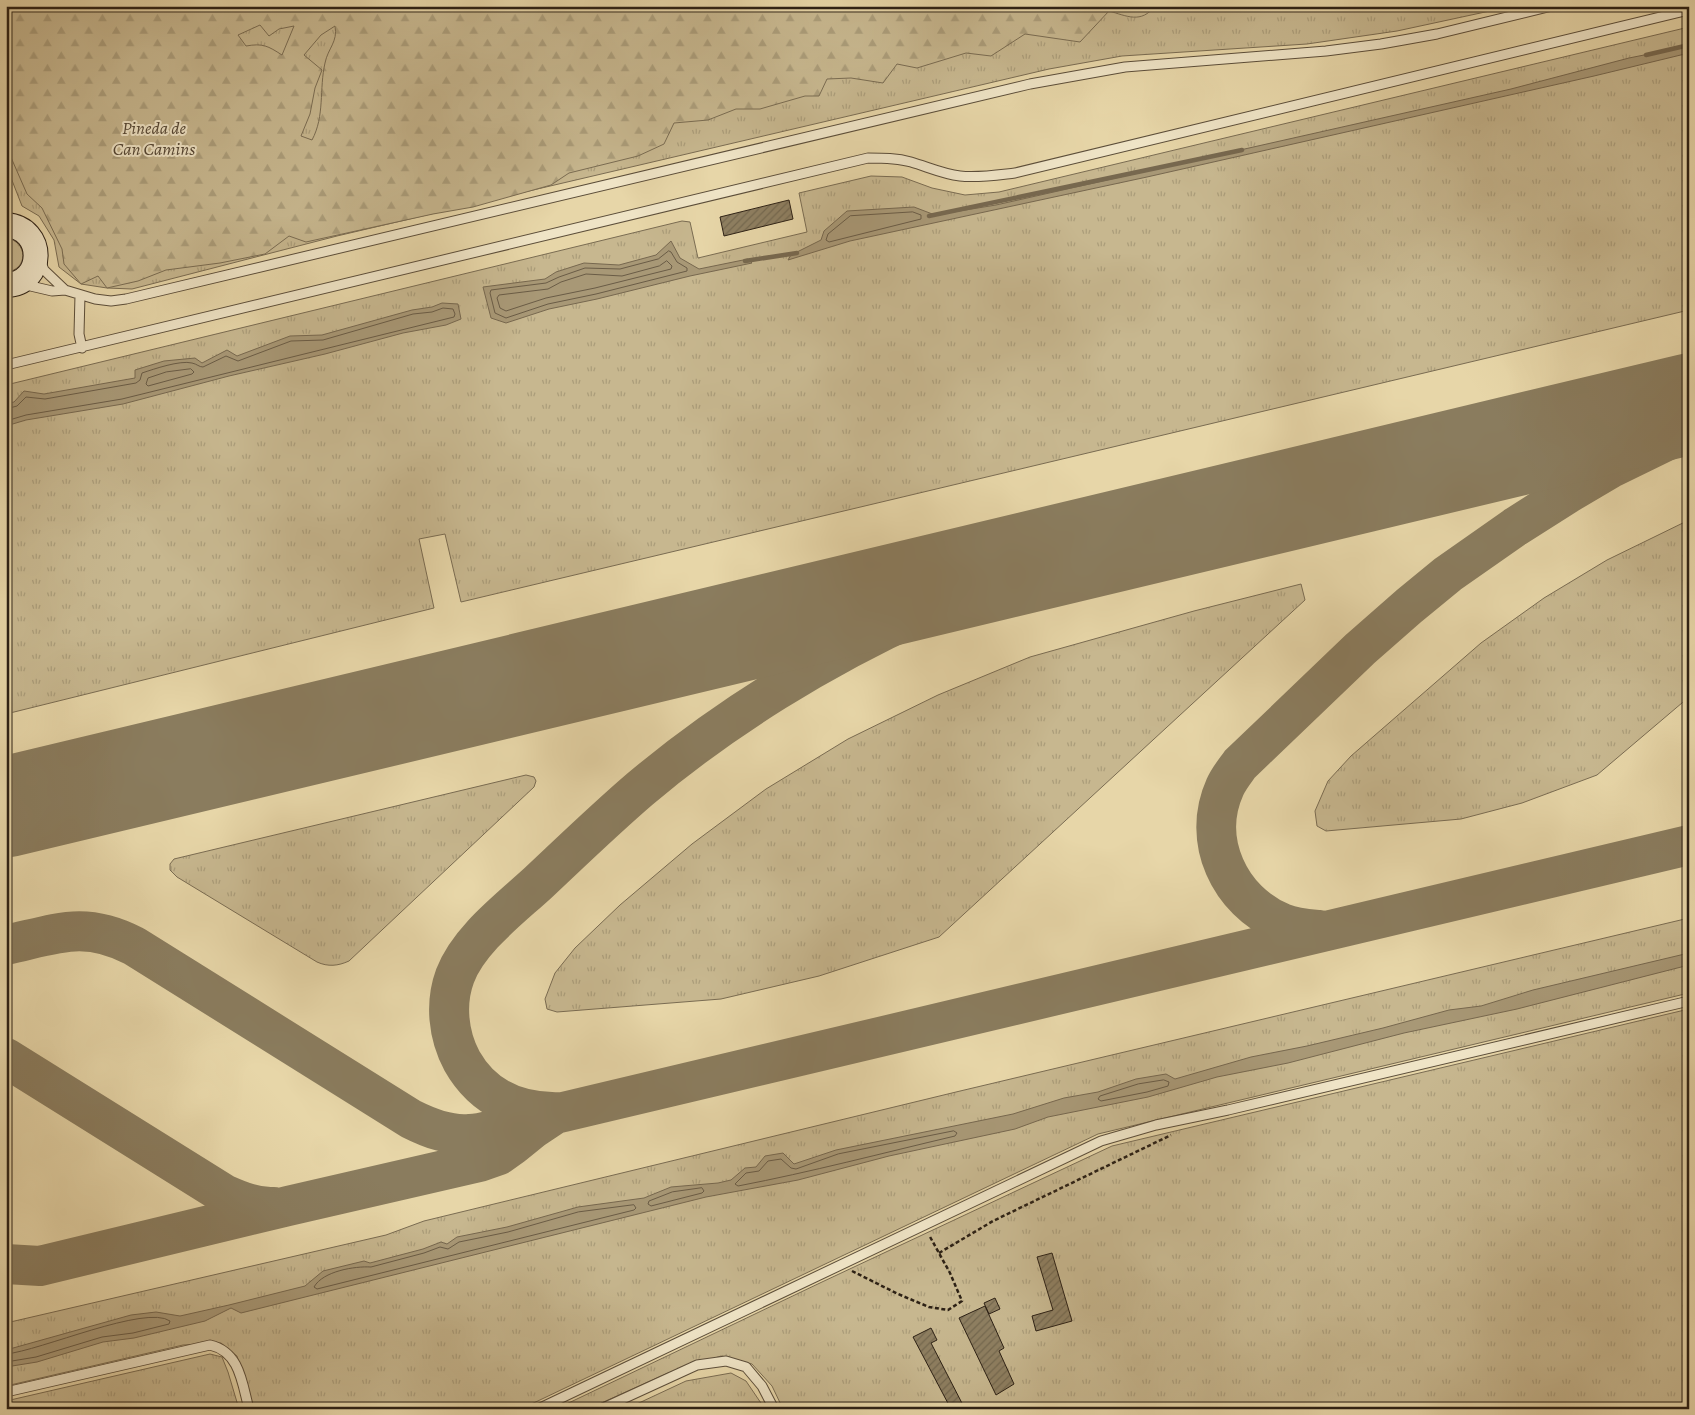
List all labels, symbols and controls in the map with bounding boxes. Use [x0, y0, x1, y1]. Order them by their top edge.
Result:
park label: Pineda de Can Camins [113, 116, 195, 161]

